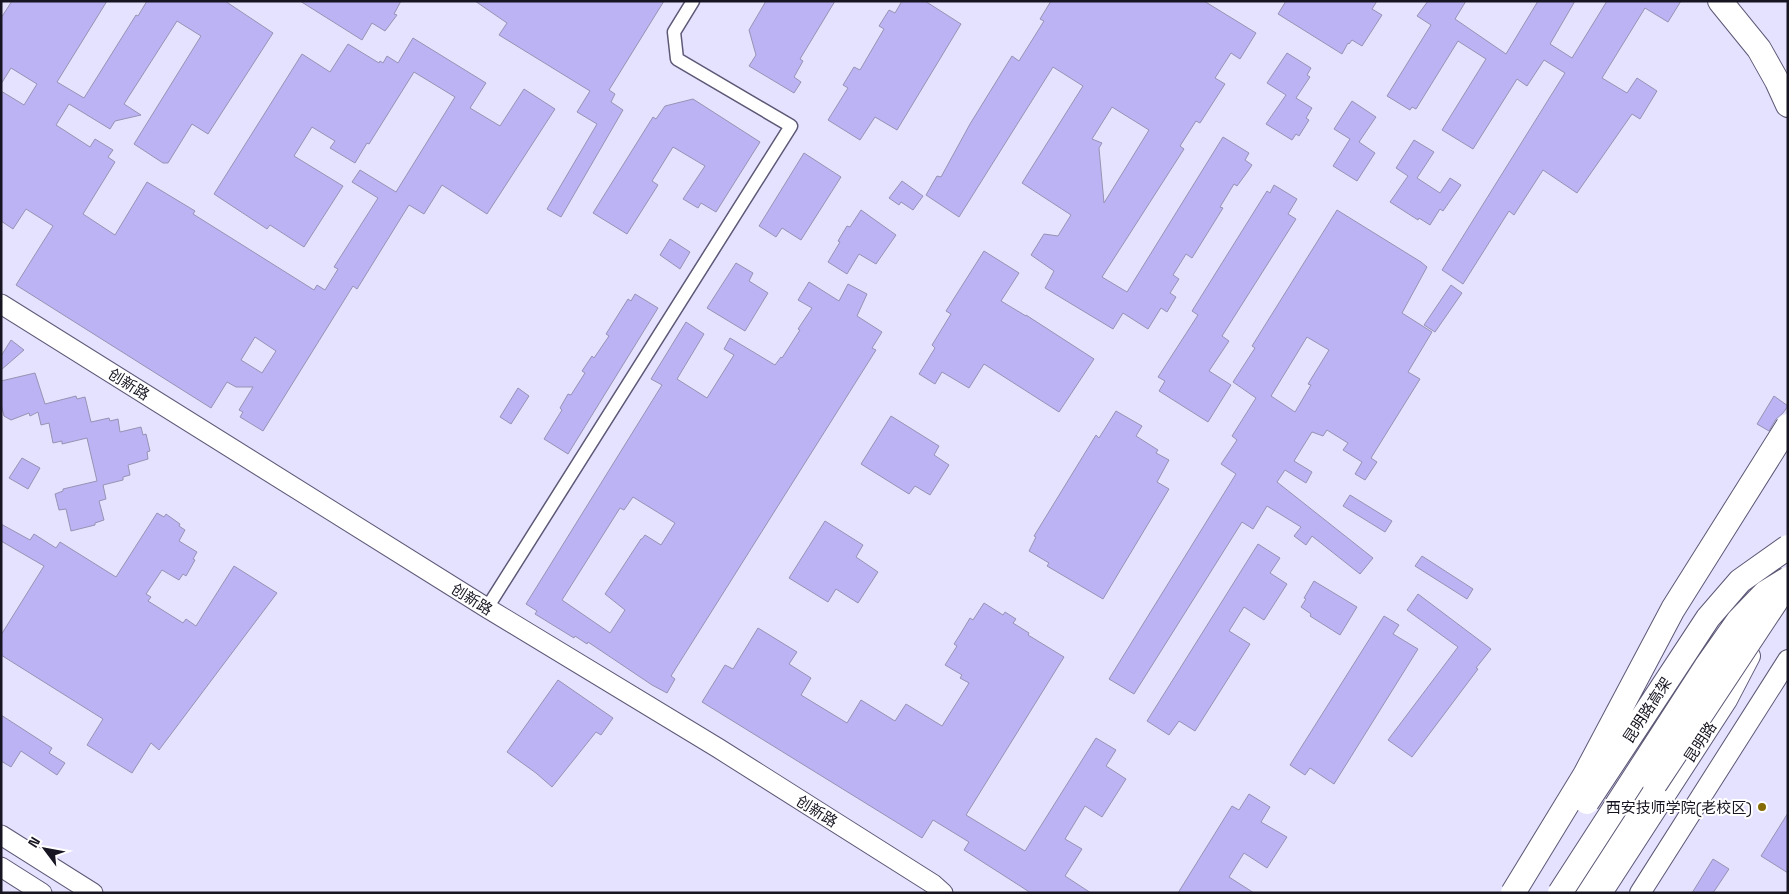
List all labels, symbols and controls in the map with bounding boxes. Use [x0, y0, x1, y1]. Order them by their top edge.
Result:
street label: 创新路 [105, 364, 153, 404]
street label: 创新路 [448, 579, 496, 619]
street label: 昆明路高架 [1619, 673, 1675, 747]
street label: 昆明路 [1680, 718, 1720, 766]
street label: 创新路 [793, 791, 841, 831]
place label: 西安技师学院(老校区) [1606, 798, 1752, 818]
marker: 西安技师学院(老校区) [1756, 801, 1768, 813]
north arrow [20, 824, 70, 874]
text: N [24, 833, 44, 851]

